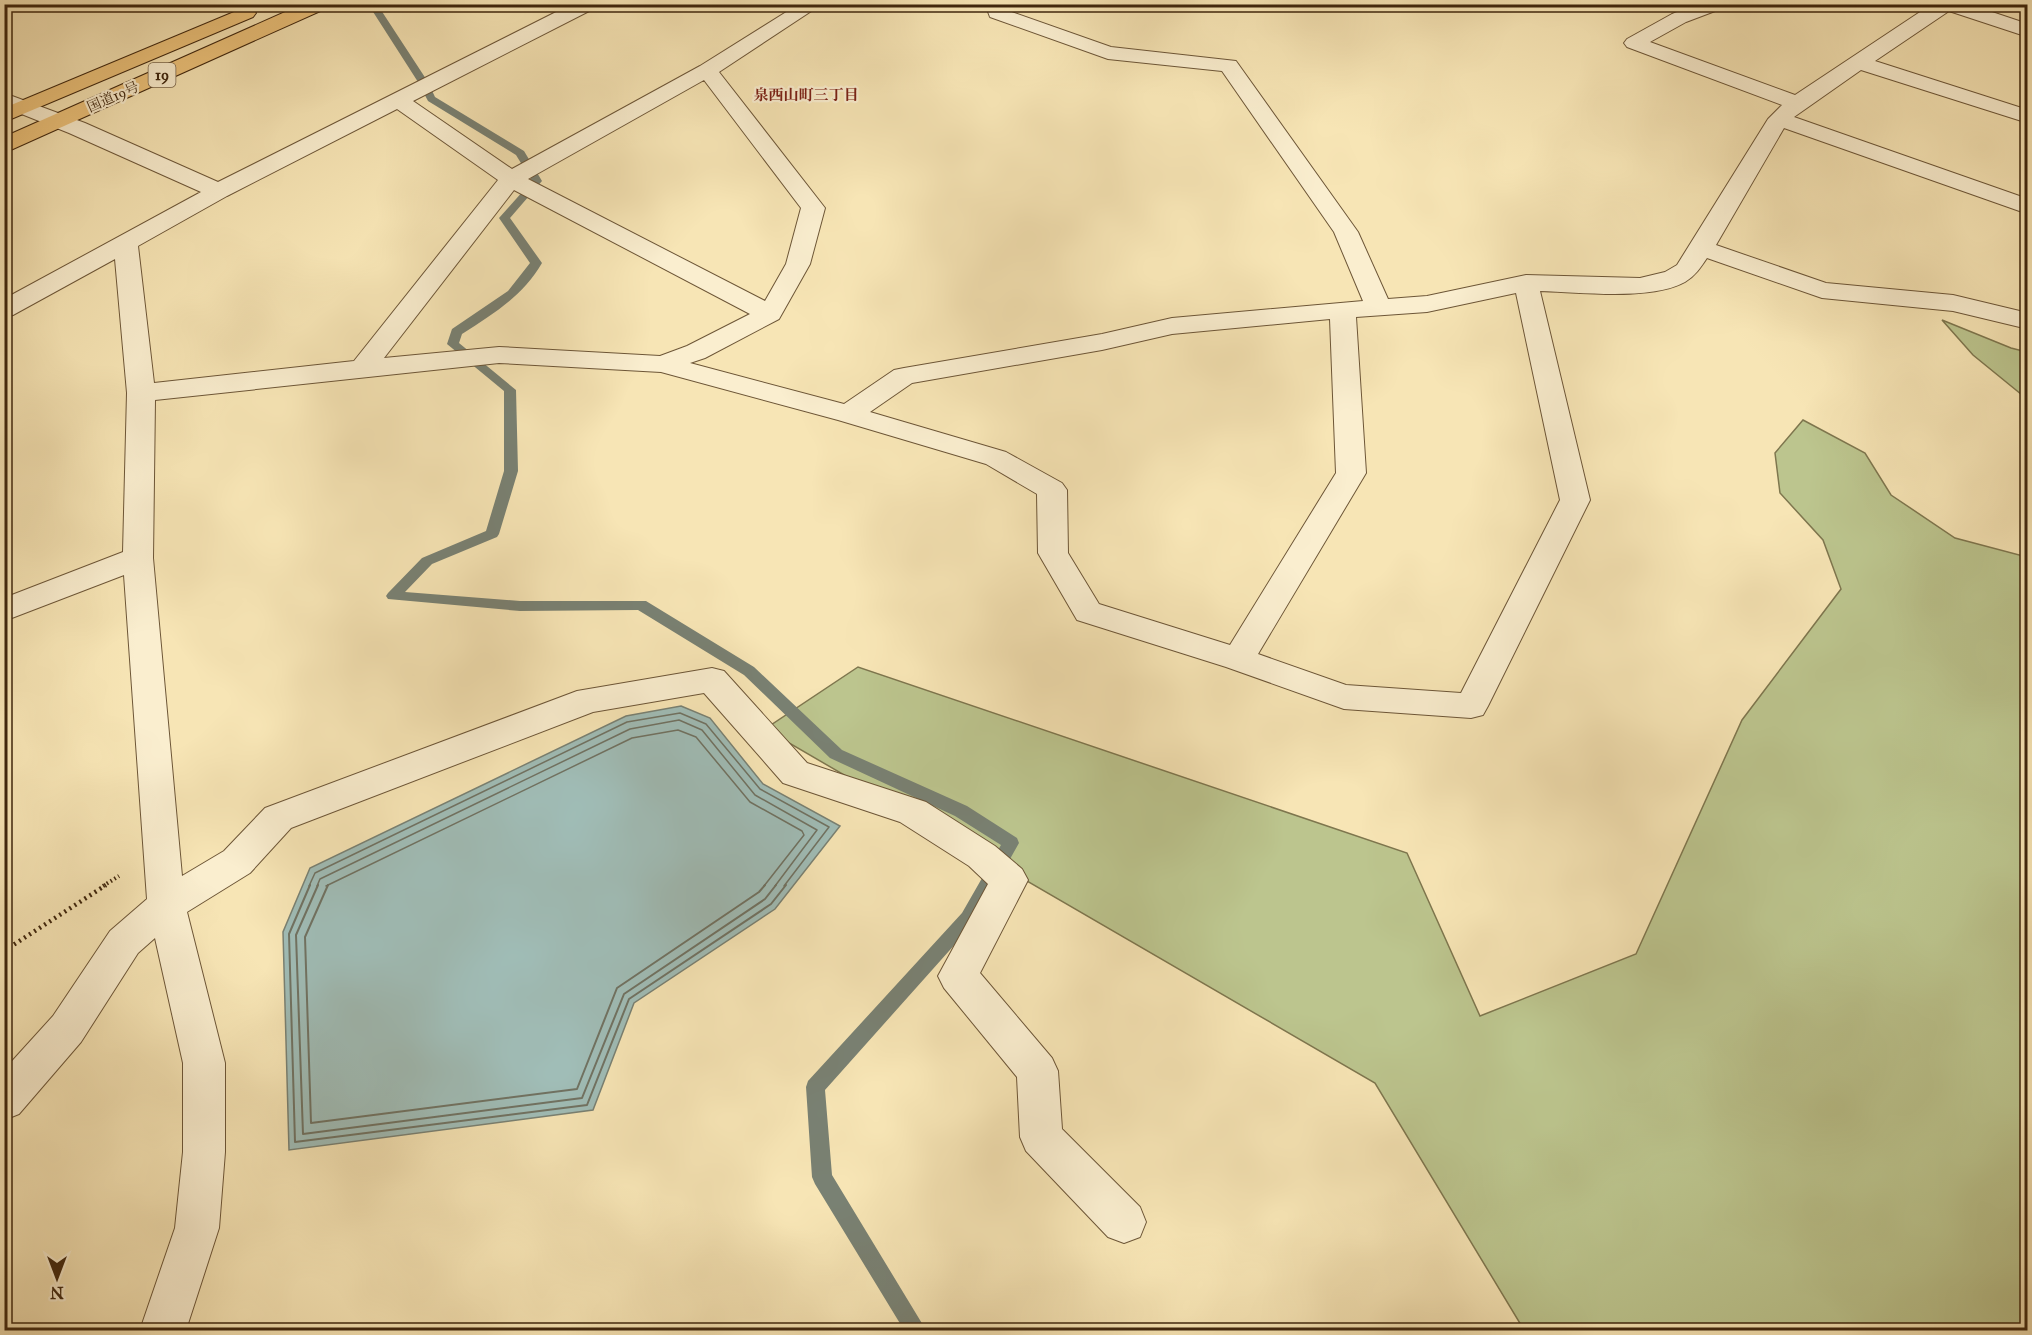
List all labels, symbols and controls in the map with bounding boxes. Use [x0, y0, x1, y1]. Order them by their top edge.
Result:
road number: 19 [148, 63, 176, 87]
street label: 国道19号 [84, 78, 142, 116]
district label: 泉西山町三丁目 [753, 86, 859, 104]
north arrow [27, 1248, 87, 1308]
text: N [50, 1283, 64, 1302]

